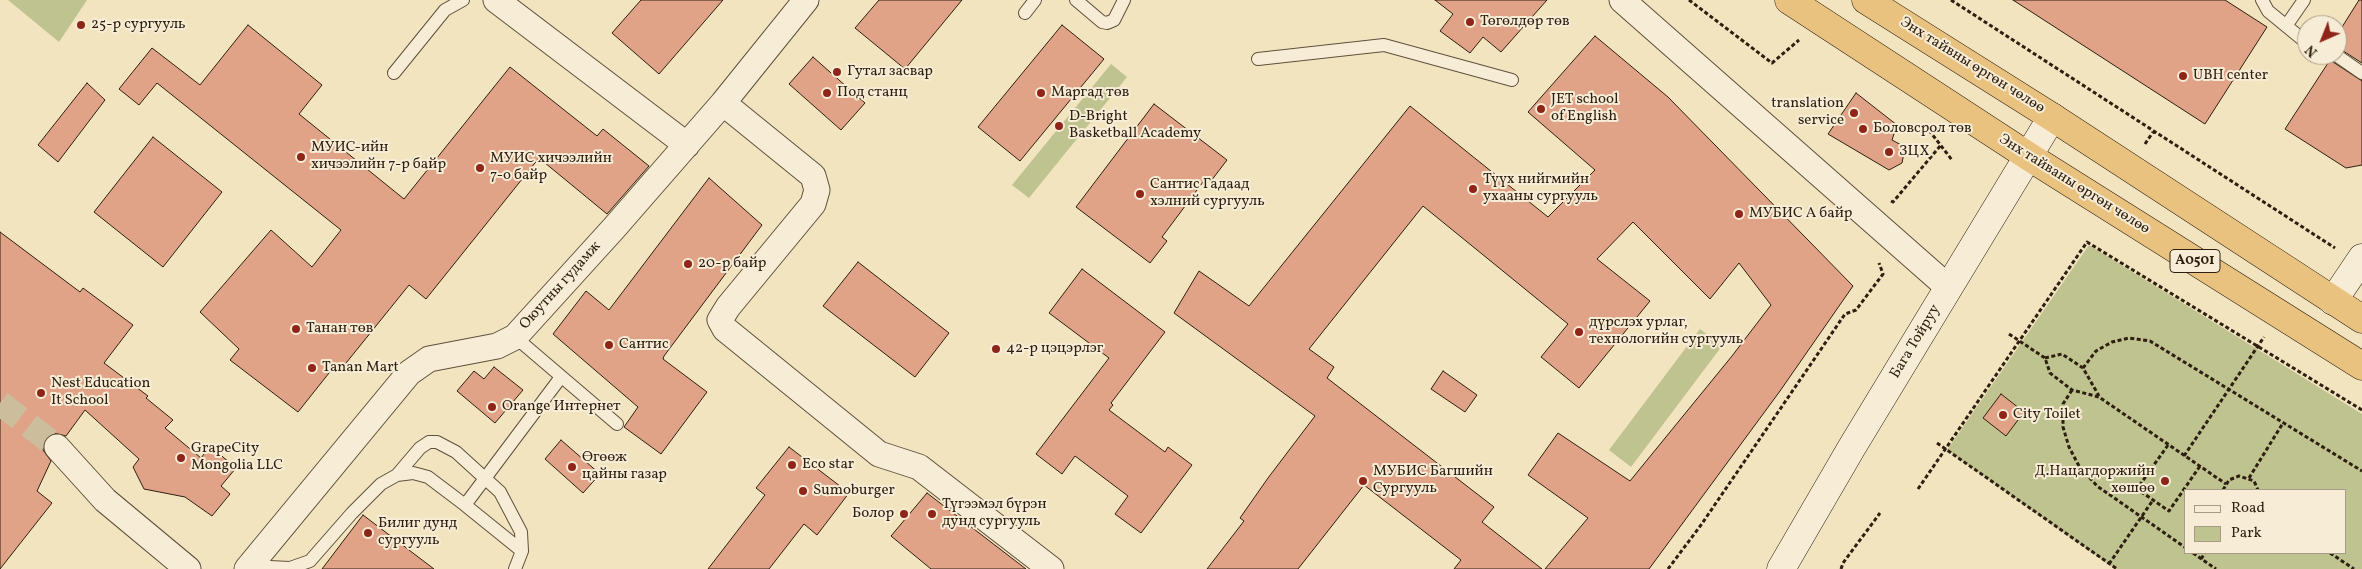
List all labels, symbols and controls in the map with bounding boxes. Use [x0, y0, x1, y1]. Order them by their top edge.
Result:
place label: Төгөлдөр төв [1480, 13, 1570, 31]
street label: Энх тайвны өргөн чөлөө [1896, 14, 2048, 118]
north arrow [2297, 15, 2347, 65]
place label: 25-р сургууль [91, 16, 186, 34]
marker: Төгөлдөр төв [1464, 16, 1476, 28]
marker: 25-р сургууль [75, 19, 87, 31]
text: N [2302, 40, 2322, 61]
place label: Гутал засвар [847, 63, 933, 81]
marker: Гутал засвар [831, 66, 843, 78]
place label: UBH center [2193, 67, 2268, 85]
marker: UBH center [2177, 70, 2189, 82]
place label: Под станц [837, 84, 908, 102]
place label: Маргад төв [1051, 84, 1129, 102]
marker: Под станц [821, 87, 833, 99]
marker: Маргад төв [1035, 87, 1047, 99]
place label: JET school of English [1551, 91, 1618, 126]
place label: translation service [1771, 95, 1844, 130]
marker: JET school of English [1535, 103, 1547, 115]
marker: translation service [1848, 107, 1860, 119]
place label: D-Bright Basketball Academy [1069, 108, 1201, 143]
marker: D-Bright Basketball Academy [1053, 120, 1065, 132]
place label: Боловсрол төв [1873, 120, 1972, 138]
marker: Боловсрол төв [1857, 123, 1869, 135]
street label: Энх тайваны өргөн чөлөө [1995, 131, 2153, 239]
place label: МУИС-ийн хичээлийн 7-р байр [311, 139, 446, 174]
place label: ЗЦХ [1899, 143, 1929, 161]
marker: ЗЦХ [1883, 146, 1895, 158]
place label: МУИС хичээлийн 7-о байр [490, 150, 612, 185]
marker: МУИС-ийн хичээлийн 7-р байр [295, 151, 307, 163]
marker: МУИС хичээлийн 7-о байр [474, 162, 486, 174]
place label: Түүх нийгмийн ухааны сургууль [1483, 171, 1598, 206]
place label: Сантис Гадаад хэлний сургууль [1150, 176, 1265, 211]
marker: Түүх нийгмийн ухааны сургууль [1467, 183, 1479, 195]
marker: Сантис Гадаад хэлний сургууль [1134, 188, 1146, 200]
place label: МУБИС А байр [1749, 205, 1852, 223]
marker: МУБИС А байр [1733, 208, 1745, 220]
street label: Оюутны гудамж [517, 238, 605, 334]
road number: A0501 [2170, 250, 2220, 272]
place label: 20-p байр [698, 255, 766, 273]
marker: 20-p байр [682, 258, 694, 270]
street label: Бага Тойруу [1887, 302, 1945, 382]
place label: дүрслэх урлаг, технологийн сургууль [1589, 314, 1743, 349]
place label: Танан төв [306, 320, 373, 338]
marker: Танан төв [290, 323, 302, 335]
marker: дүрслэх урлаг, технологийн сургууль [1573, 326, 1585, 338]
place label: Сантис [619, 336, 669, 354]
marker: Сантис [603, 339, 615, 351]
place label: 42-р цэцэрлэг [1006, 340, 1103, 358]
marker: 42-р цэцэрлэг [990, 343, 1002, 355]
place label: Tanan Mart [322, 359, 399, 377]
marker: Tanan Mart [306, 362, 318, 374]
place label: Nest Education It School [51, 375, 151, 410]
marker: Nest Education It School [35, 387, 47, 399]
place label: Orange Интернет [502, 398, 621, 416]
marker: Orange Интернет [486, 401, 498, 413]
place label: City Toilet [2013, 406, 2081, 424]
marker: City Toilet [1997, 409, 2009, 421]
place label: GrapeCity Mongolia LLC [191, 440, 283, 475]
place label: Өгөөж цайны газар [582, 449, 667, 484]
marker: GrapeCity Mongolia LLC [175, 452, 187, 464]
place label: Eco star [802, 456, 854, 474]
marker: Eco star [786, 459, 798, 471]
marker: Өгөөж цайны газар [566, 461, 578, 473]
place label: МУБИС Багшийн Сургууль [1373, 463, 1493, 498]
place label: Д.Нацагдоржийн хөшөө [2035, 463, 2155, 498]
marker: МУБИС Багшийн Сургууль [1357, 475, 1369, 487]
marker: Д.Нацагдоржийн хөшөө [2159, 475, 2171, 487]
place label: Sumoburger [813, 482, 895, 500]
marker: Sumoburger [797, 485, 809, 497]
legend [2184, 489, 2347, 554]
place label: Түгээмэл бүрэн дунд сургууль [942, 496, 1047, 531]
text: Road [2231, 498, 2265, 519]
place label: Болор [852, 505, 894, 523]
marker: Болор [898, 508, 910, 520]
marker: Түгээмэл бүрэн дунд сургууль [926, 508, 938, 520]
place label: Билиг дунд сургууль [378, 515, 457, 550]
text: Park [2231, 523, 2262, 544]
marker: Билиг дунд сургууль [362, 527, 374, 539]

